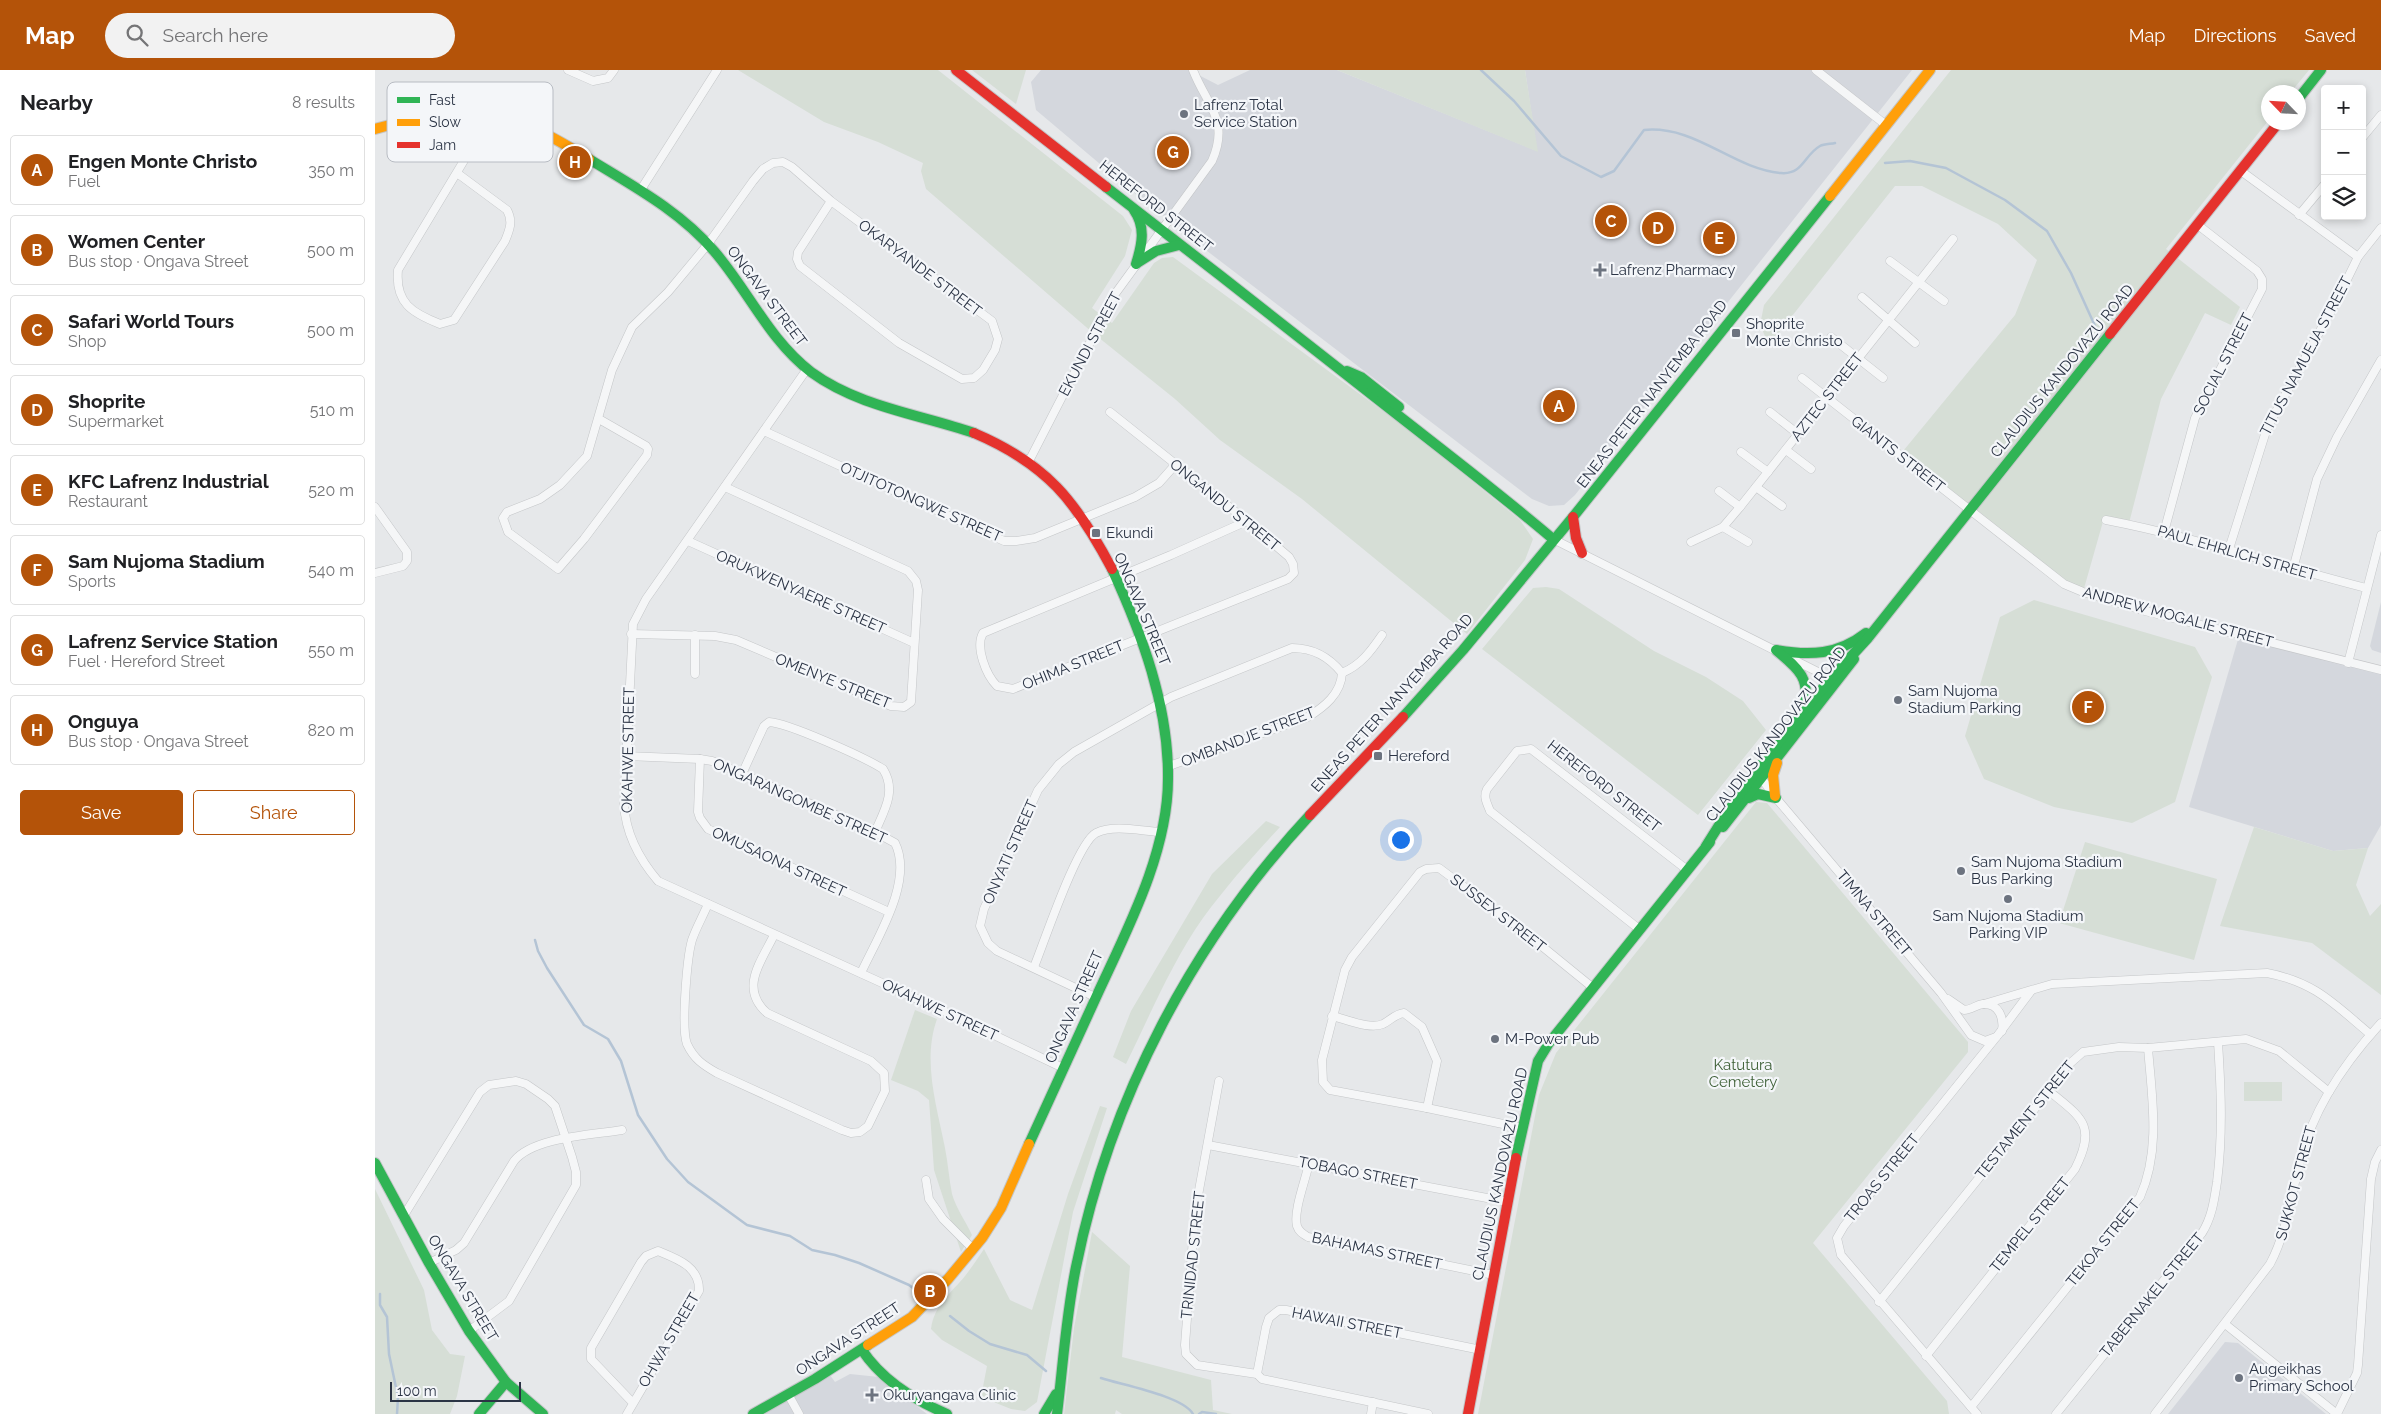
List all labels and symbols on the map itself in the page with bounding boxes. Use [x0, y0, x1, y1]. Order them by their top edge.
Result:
legend [387, 82, 553, 162]
north arrow [2261, 85, 2306, 130]
text: Fast [429, 92, 456, 108]
place label: Lafrenz Total Service Station [1194, 96, 1297, 131]
marker: Lafrenz Total Service Station [1178, 108, 1190, 120]
text: Slow [429, 114, 461, 130]
pin: G [1157, 133, 1189, 171]
text: Jam [429, 137, 456, 153]
pin: H [559, 143, 591, 181]
street label: HEREFORD STREET [1096, 156, 1216, 256]
pin: C [1595, 202, 1627, 240]
pin: D [1642, 209, 1674, 247]
street label: OKARYANDE STREET [855, 216, 985, 320]
pin: E [1703, 219, 1735, 257]
street label: ONGAVA STREET [723, 242, 811, 350]
place label: Lafrenz Pharmacy [1610, 261, 1735, 279]
marker: Lafrenz Pharmacy [1594, 264, 1606, 276]
street label: TITUS NAMUEJA STREET [2256, 273, 2356, 439]
street label: CLAUDIUS KANDOVAZU ROAD [1987, 281, 2138, 461]
street label: EKUNDI STREET [1055, 289, 1125, 399]
street label: ENEAS PETER NANYEMBA ROAD [1573, 296, 1731, 491]
street label: SOCIAL STREET [2190, 310, 2256, 418]
place label: Shoprite Monte Christo [1746, 315, 1843, 350]
marker: Shoprite Monte Christo [1730, 327, 1742, 339]
street label: AZTEC STREET [1787, 349, 1867, 445]
pin: A [1543, 387, 1575, 425]
street label: GIANTS STREET [1848, 412, 1948, 496]
street label: ONGANDU STREET [1166, 455, 1284, 555]
street label: OTJITOTONGWE STREET [837, 458, 1005, 546]
street label: PAUL EHRLICH STREET [2155, 522, 2319, 584]
place label: Ekundi [1106, 524, 1153, 542]
marker: Ekundi [1090, 527, 1102, 539]
street label: ORUKWENYAERE STREET [713, 546, 889, 638]
street label: ONGAVA STREET [1110, 550, 1174, 668]
street label: ANDREW MOGALIE STREET [2081, 583, 2275, 651]
street label: ENEAS PETER NANYEMBA ROAD [1307, 610, 1477, 796]
street label: OHIMA STREET [1019, 636, 1127, 694]
street label: CLAUDIUS KANDOVAZU ROAD [1702, 643, 1850, 825]
street label: OMENYE STREET [772, 650, 894, 712]
place label: Sam Nujoma Stadium Parking [1908, 682, 2021, 717]
street label: OKAHWE STREET [618, 687, 638, 813]
pin: F [2072, 688, 2104, 726]
marker: Sam Nujoma Stadium Parking [1892, 694, 1904, 706]
street label: OMBANDJE STREET [1179, 703, 1317, 771]
street label: HEREFORD STREET [1544, 736, 1664, 836]
place label: Hereford [1388, 747, 1450, 765]
marker: Hereford [1372, 750, 1384, 762]
street label: ONGARANGOMBE STREET [710, 754, 890, 848]
street label: ONYATI STREET [979, 797, 1041, 907]
street label: OMUSAONA STREET [709, 823, 849, 901]
your location [1388, 827, 1414, 853]
place label: Sam Nujoma Stadium Bus Parking [1971, 853, 2122, 888]
marker: Sam Nujoma Stadium Bus Parking [1955, 865, 1967, 877]
street label: TIMNA STREET [1833, 866, 1915, 960]
street label: SUSSEX STREET [1447, 870, 1549, 956]
marker: Sam Nujoma Stadium Parking VIP [2002, 893, 2014, 905]
place label: Sam Nujoma Stadium Parking VIP [1933, 907, 2083, 942]
street label: ONGAVA STREET [1041, 948, 1107, 1066]
street label: OKAHWE STREET [879, 975, 1001, 1045]
place label: M-Power Pub [1505, 1030, 1599, 1048]
marker: M-Power Pub [1489, 1033, 1501, 1045]
park label: Katutura Cemetery [1709, 1056, 1777, 1091]
street label: TESTAMENT STREET [1972, 1057, 2078, 1183]
street label: CLAUDIUS KANDOVAZU ROAD [1469, 1066, 1531, 1282]
street label: SUKKOT STREET [2272, 1124, 2320, 1242]
street label: TROAS STREET [1841, 1130, 1923, 1226]
street label: TOBAGO STREET [1297, 1153, 1419, 1193]
street label: TEMPEL STREET [1986, 1174, 2074, 1276]
street label: TRINIDAD STREET [1177, 1190, 1209, 1320]
street label: TEKOA STREET [2062, 1196, 2144, 1290]
street label: BAHAMAS STREET [1310, 1228, 1444, 1274]
street label: TABERNAKEL STREET [2096, 1229, 2208, 1361]
street label: ONGAVA STREET [424, 1231, 502, 1345]
pin: B [914, 1272, 946, 1310]
street label: OHWA STREET [635, 1290, 703, 1390]
street label: ONGAVA STREET [792, 1298, 904, 1380]
street label: HAWAII STREET [1290, 1303, 1404, 1343]
place label: Augeikhas Primary School [2249, 1360, 2355, 1395]
marker: Augeikhas Primary School [2233, 1372, 2245, 1384]
scale bar [390, 1379, 521, 1402]
place label: Okuryangava Clinic [883, 1386, 1016, 1404]
marker: Okuryangava Clinic [865, 1388, 879, 1402]

